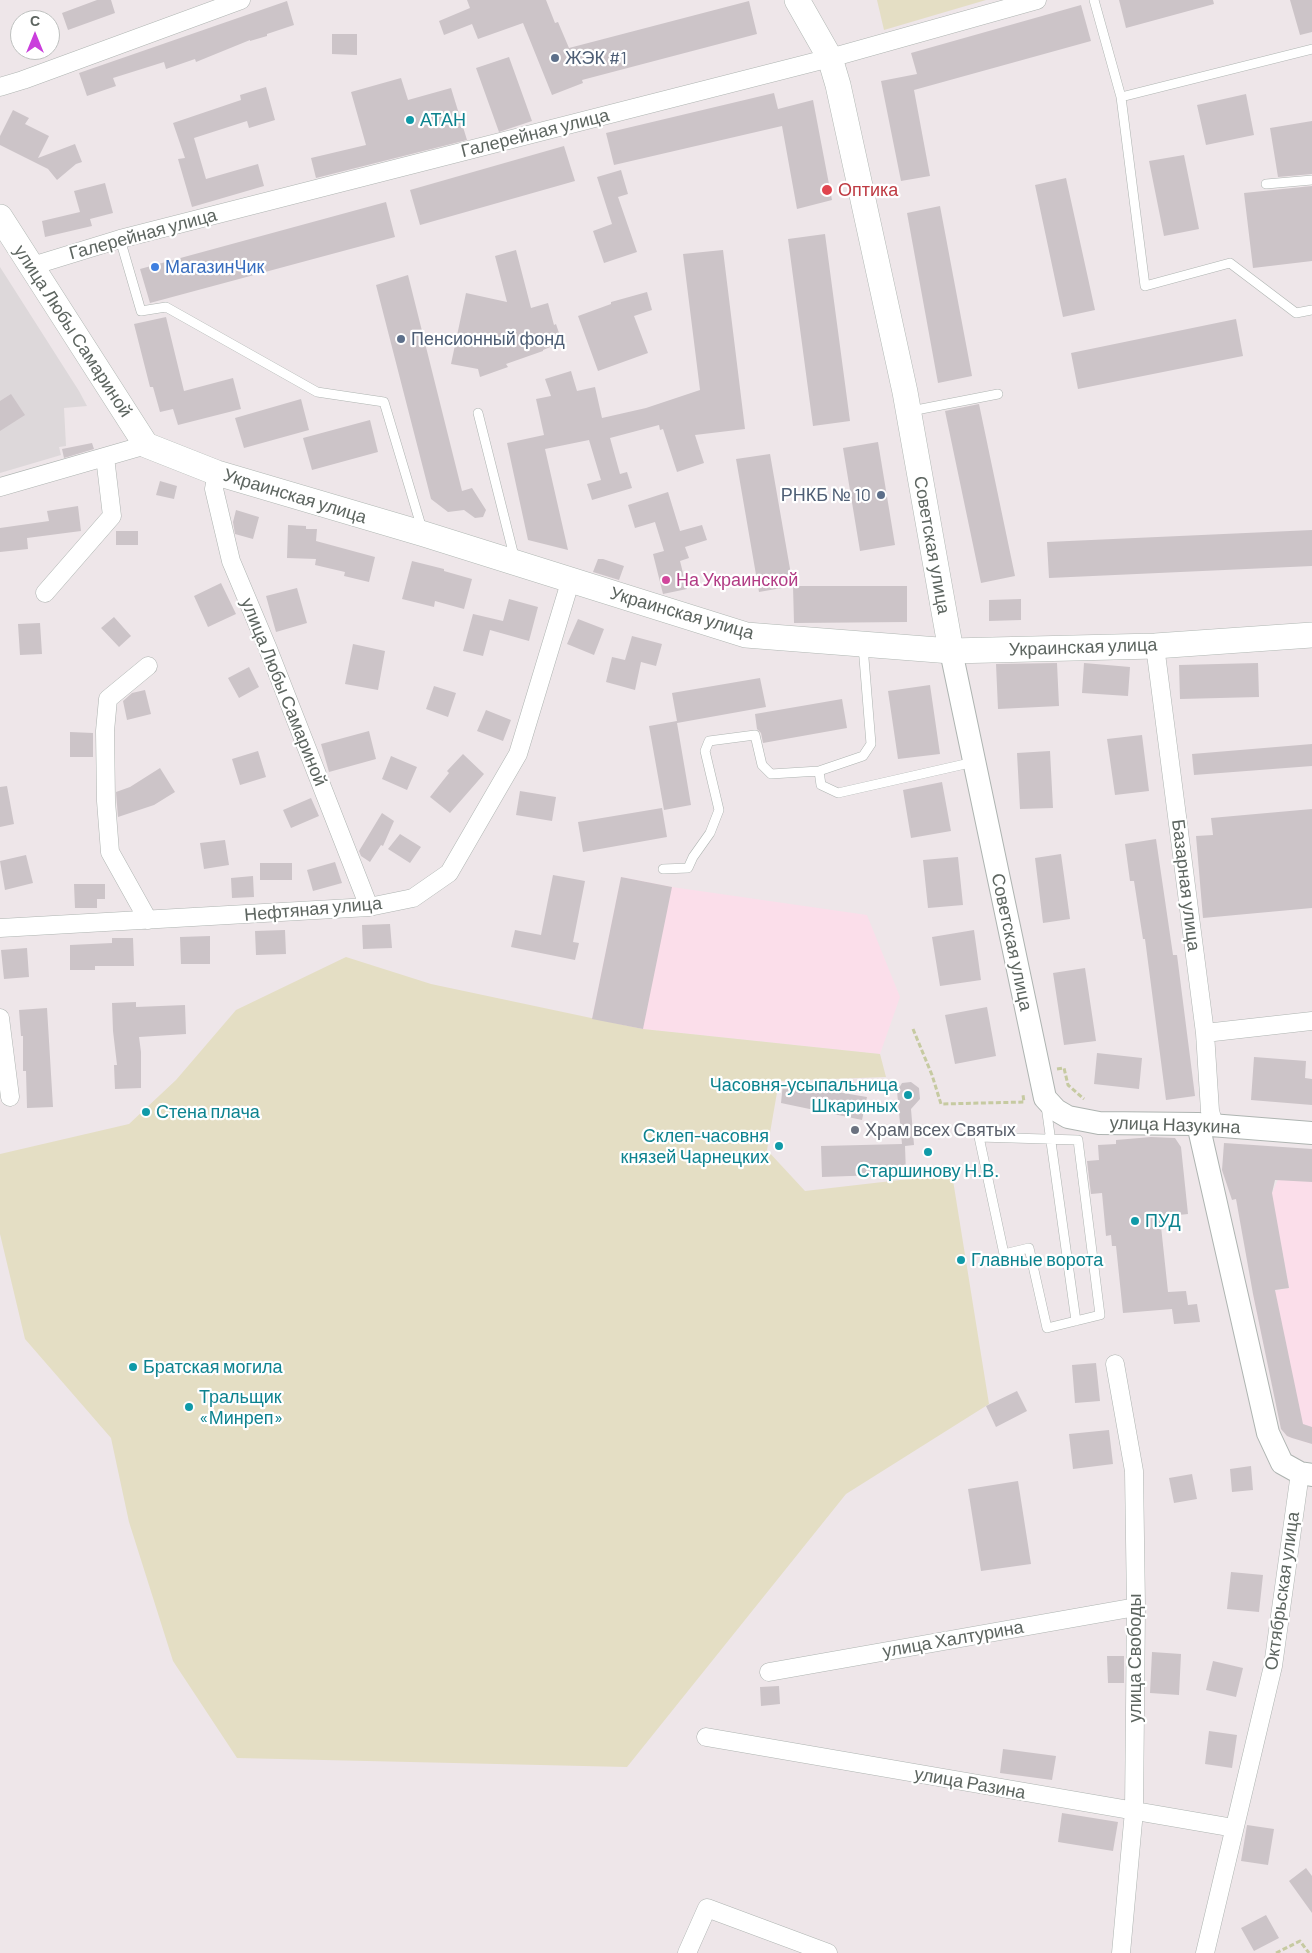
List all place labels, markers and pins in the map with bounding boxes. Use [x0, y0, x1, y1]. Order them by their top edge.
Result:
place label: ЖЭК #1 [565, 47, 627, 69]
marker: ЖЭК #1 [549, 52, 561, 64]
place label: АТАН [420, 109, 466, 131]
marker: АТАН [404, 114, 416, 126]
place label: Оптика [838, 179, 898, 201]
marker: Оптика [820, 183, 834, 197]
place label: МагазинЧик [165, 256, 264, 278]
marker: МагазинЧик [149, 261, 161, 273]
place label: Пенсионный фонд [411, 328, 565, 350]
marker: Пенсионный фонд [395, 333, 407, 345]
place label: РНКБ № 10 [781, 484, 871, 506]
marker: РНКБ № 10 [875, 489, 887, 501]
place label: На Украинской [676, 569, 798, 591]
marker: На Украинской [660, 574, 672, 586]
place label: Часовня-усыпальница Шкариных [710, 1074, 898, 1116]
marker: Часовня-усыпальница Шкариных [902, 1089, 914, 1101]
place label: Стена плача [156, 1101, 260, 1123]
marker: Стена плача [140, 1106, 152, 1118]
place label: Храм всех Святых [865, 1119, 1016, 1141]
marker: Храм всех Святых [849, 1124, 861, 1136]
place label: Склеп-часовня князей Чарнецких [621, 1125, 769, 1168]
marker: Склеп-часовня князей Чарнецких [773, 1140, 785, 1152]
marker: Старшинову Н.В. [922, 1146, 934, 1158]
place label: Старшинову Н.В. [857, 1160, 999, 1182]
place label: ПУД [1145, 1210, 1181, 1232]
marker: ПУД [1129, 1215, 1141, 1227]
place label: Главные ворота [971, 1249, 1103, 1271]
marker: Главные ворота [955, 1254, 967, 1266]
place label: Братская могила [143, 1356, 283, 1378]
marker: Братская могила [127, 1361, 139, 1373]
place label: Тральщик «Минреп» [199, 1386, 283, 1428]
marker: Тральщик «Минреп» [183, 1401, 195, 1413]

